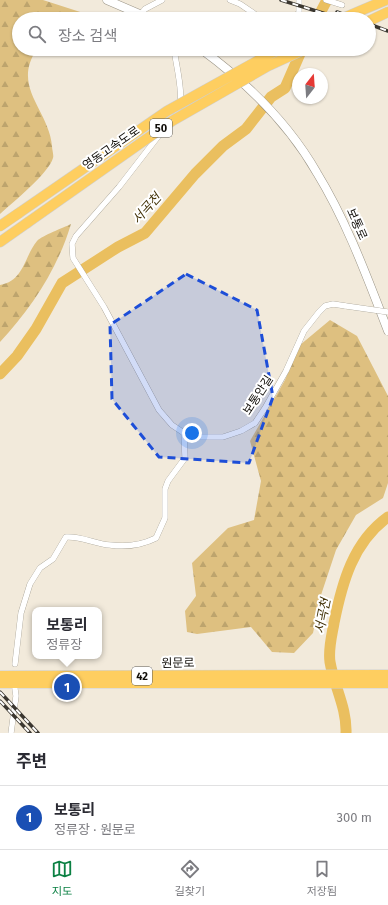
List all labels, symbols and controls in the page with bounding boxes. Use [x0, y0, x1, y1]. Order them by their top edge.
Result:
search box [12, 12, 376, 56]
icon: search [26, 23, 48, 45]
text: 장소 검색 [58, 27, 117, 45]
north arrow [292, 68, 328, 104]
road number: 50 [150, 119, 172, 137]
street label: 영동고속도로 [80, 123, 142, 173]
water label: 서곡천 [129, 189, 165, 227]
street label: 보통로 [344, 206, 370, 242]
street label: 보통안길 [240, 373, 276, 417]
your location [182, 423, 202, 443]
water label: 서곡천 [312, 596, 333, 635]
popup [32, 607, 102, 659]
text: 보통리 [46, 616, 88, 634]
text: 정류장 [46, 637, 82, 652]
street label: 원문로 [161, 656, 195, 670]
road number: 42 [132, 667, 152, 685]
pin: 1 [54, 672, 80, 702]
text: 주변 [16, 751, 47, 772]
text: 보통리 [54, 801, 95, 819]
text: 1 [26, 810, 32, 825]
text: 300 m [336, 810, 372, 825]
text: 정류장 · 원문로 [54, 822, 136, 837]
tab: 지도 [51, 858, 73, 898]
tab: 길찾기 [175, 858, 205, 898]
tab: 저장됨 [307, 858, 337, 898]

